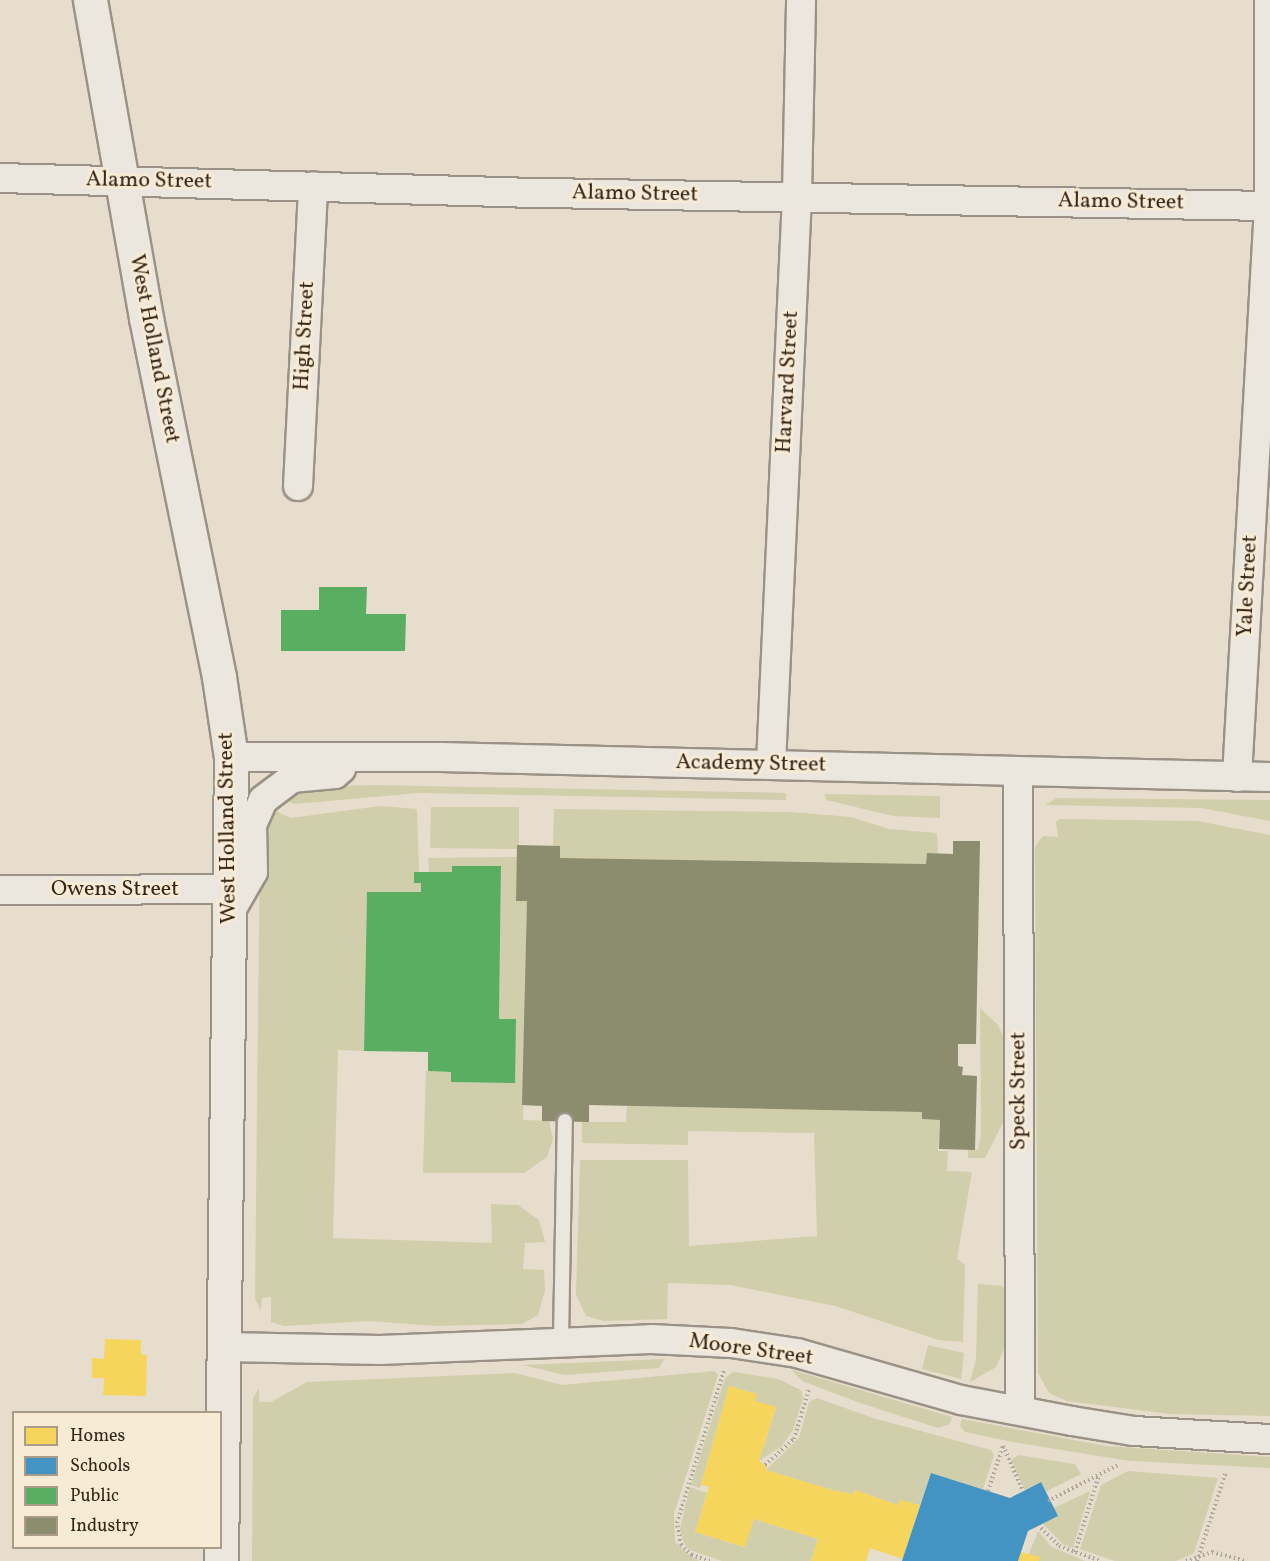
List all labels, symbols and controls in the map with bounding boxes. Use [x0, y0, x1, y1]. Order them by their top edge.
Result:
street label: Alamo Street [86, 167, 212, 195]
street label: Alamo Street [572, 180, 698, 208]
street label: Alamo Street [1058, 188, 1184, 216]
street label: West Holland Street [123, 252, 185, 446]
street label: High Street [289, 281, 321, 391]
street label: Harvard Street [771, 310, 805, 454]
street label: Yale Street [1232, 534, 1264, 638]
street label: West Holland Street [213, 732, 243, 924]
street label: Academy Street [675, 749, 827, 779]
street label: Owens Street [51, 877, 179, 903]
street label: Speck Street [1006, 1032, 1032, 1150]
street label: Moore Street [687, 1328, 815, 1372]
legend [12, 1411, 222, 1549]
text: Homes [70, 1424, 125, 1449]
text: Schools [70, 1454, 130, 1479]
text: Public [70, 1484, 119, 1509]
text: Industry [70, 1514, 139, 1539]

